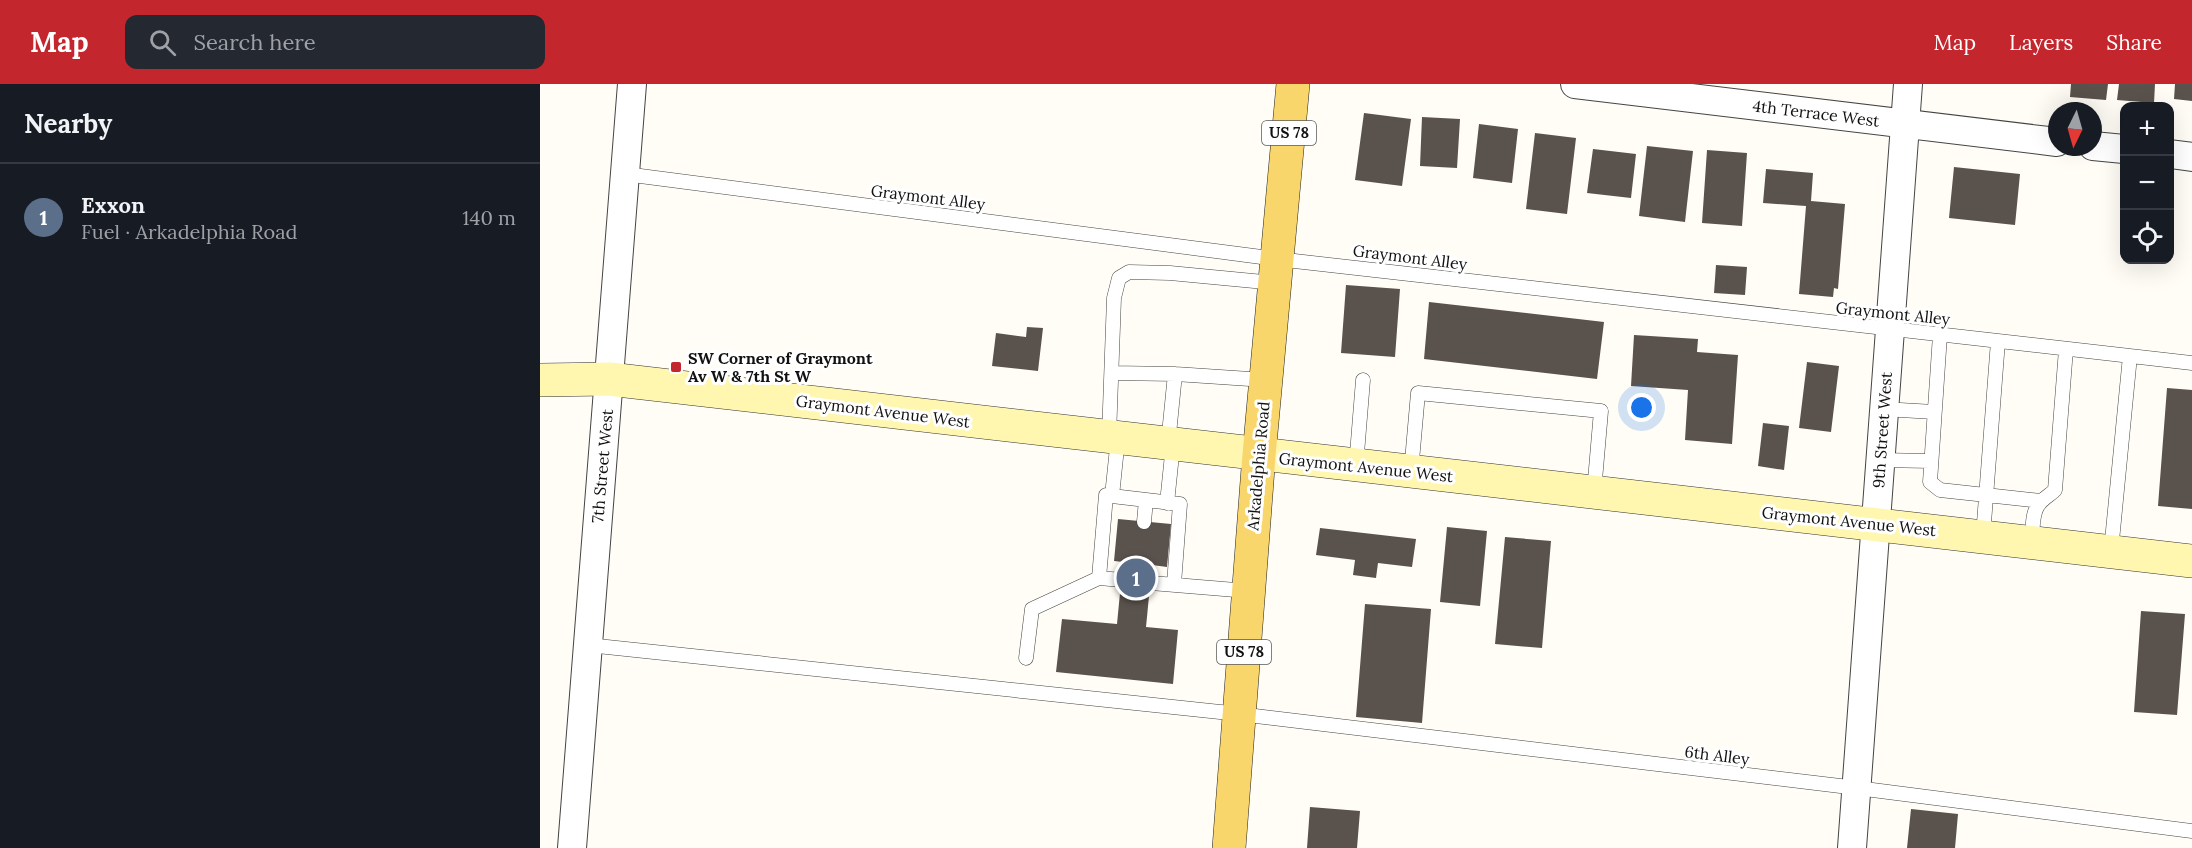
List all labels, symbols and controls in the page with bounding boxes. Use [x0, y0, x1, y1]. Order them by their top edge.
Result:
search box [125, 15, 545, 69]
text: Map [30, 24, 89, 60]
icon: search [146, 26, 179, 59]
text: Search here [194, 28, 316, 56]
text: Map [1933, 29, 1976, 56]
text: Layers [2009, 29, 2073, 56]
text: Share [2106, 29, 2162, 56]
street label: 4th Terrace West [1751, 95, 1881, 131]
north arrow [2048, 102, 2102, 156]
map controls [2120, 102, 2174, 264]
button: + [2120, 102, 2174, 156]
text: Nearby [24, 107, 112, 140]
road number: US 78 [1262, 121, 1316, 145]
button: − [2120, 156, 2174, 210]
street label: Graymont Alley [870, 180, 987, 214]
text: Exxon [81, 191, 145, 219]
text: 1 [39, 205, 48, 230]
text: 140 m [462, 205, 516, 230]
button: locate [2120, 210, 2174, 264]
text: Fuel · Arkadelphia Road [81, 219, 297, 244]
street label: Graymont Alley [1352, 240, 1469, 274]
street label: Graymont Alley [1835, 297, 1952, 329]
place label: SW Corner of Graymont Av W & 7th St W [688, 348, 873, 386]
marker: SW Corner of Graymont Av W & 7th St W [669, 360, 683, 374]
street label: 9th Street West [1868, 370, 1896, 489]
street label: Graymont Avenue West [795, 390, 972, 432]
your location [1627, 393, 1656, 422]
street label: Arkadelphia Road [1242, 400, 1274, 532]
street label: 7th Street West [587, 407, 617, 524]
street label: Graymont Avenue West [1278, 448, 1455, 486]
street label: Graymont Avenue West [1761, 502, 1938, 540]
pin: 1 [1116, 556, 1156, 600]
road number: US 78 [1217, 640, 1271, 664]
street label: 6th Alley [1684, 741, 1751, 769]

